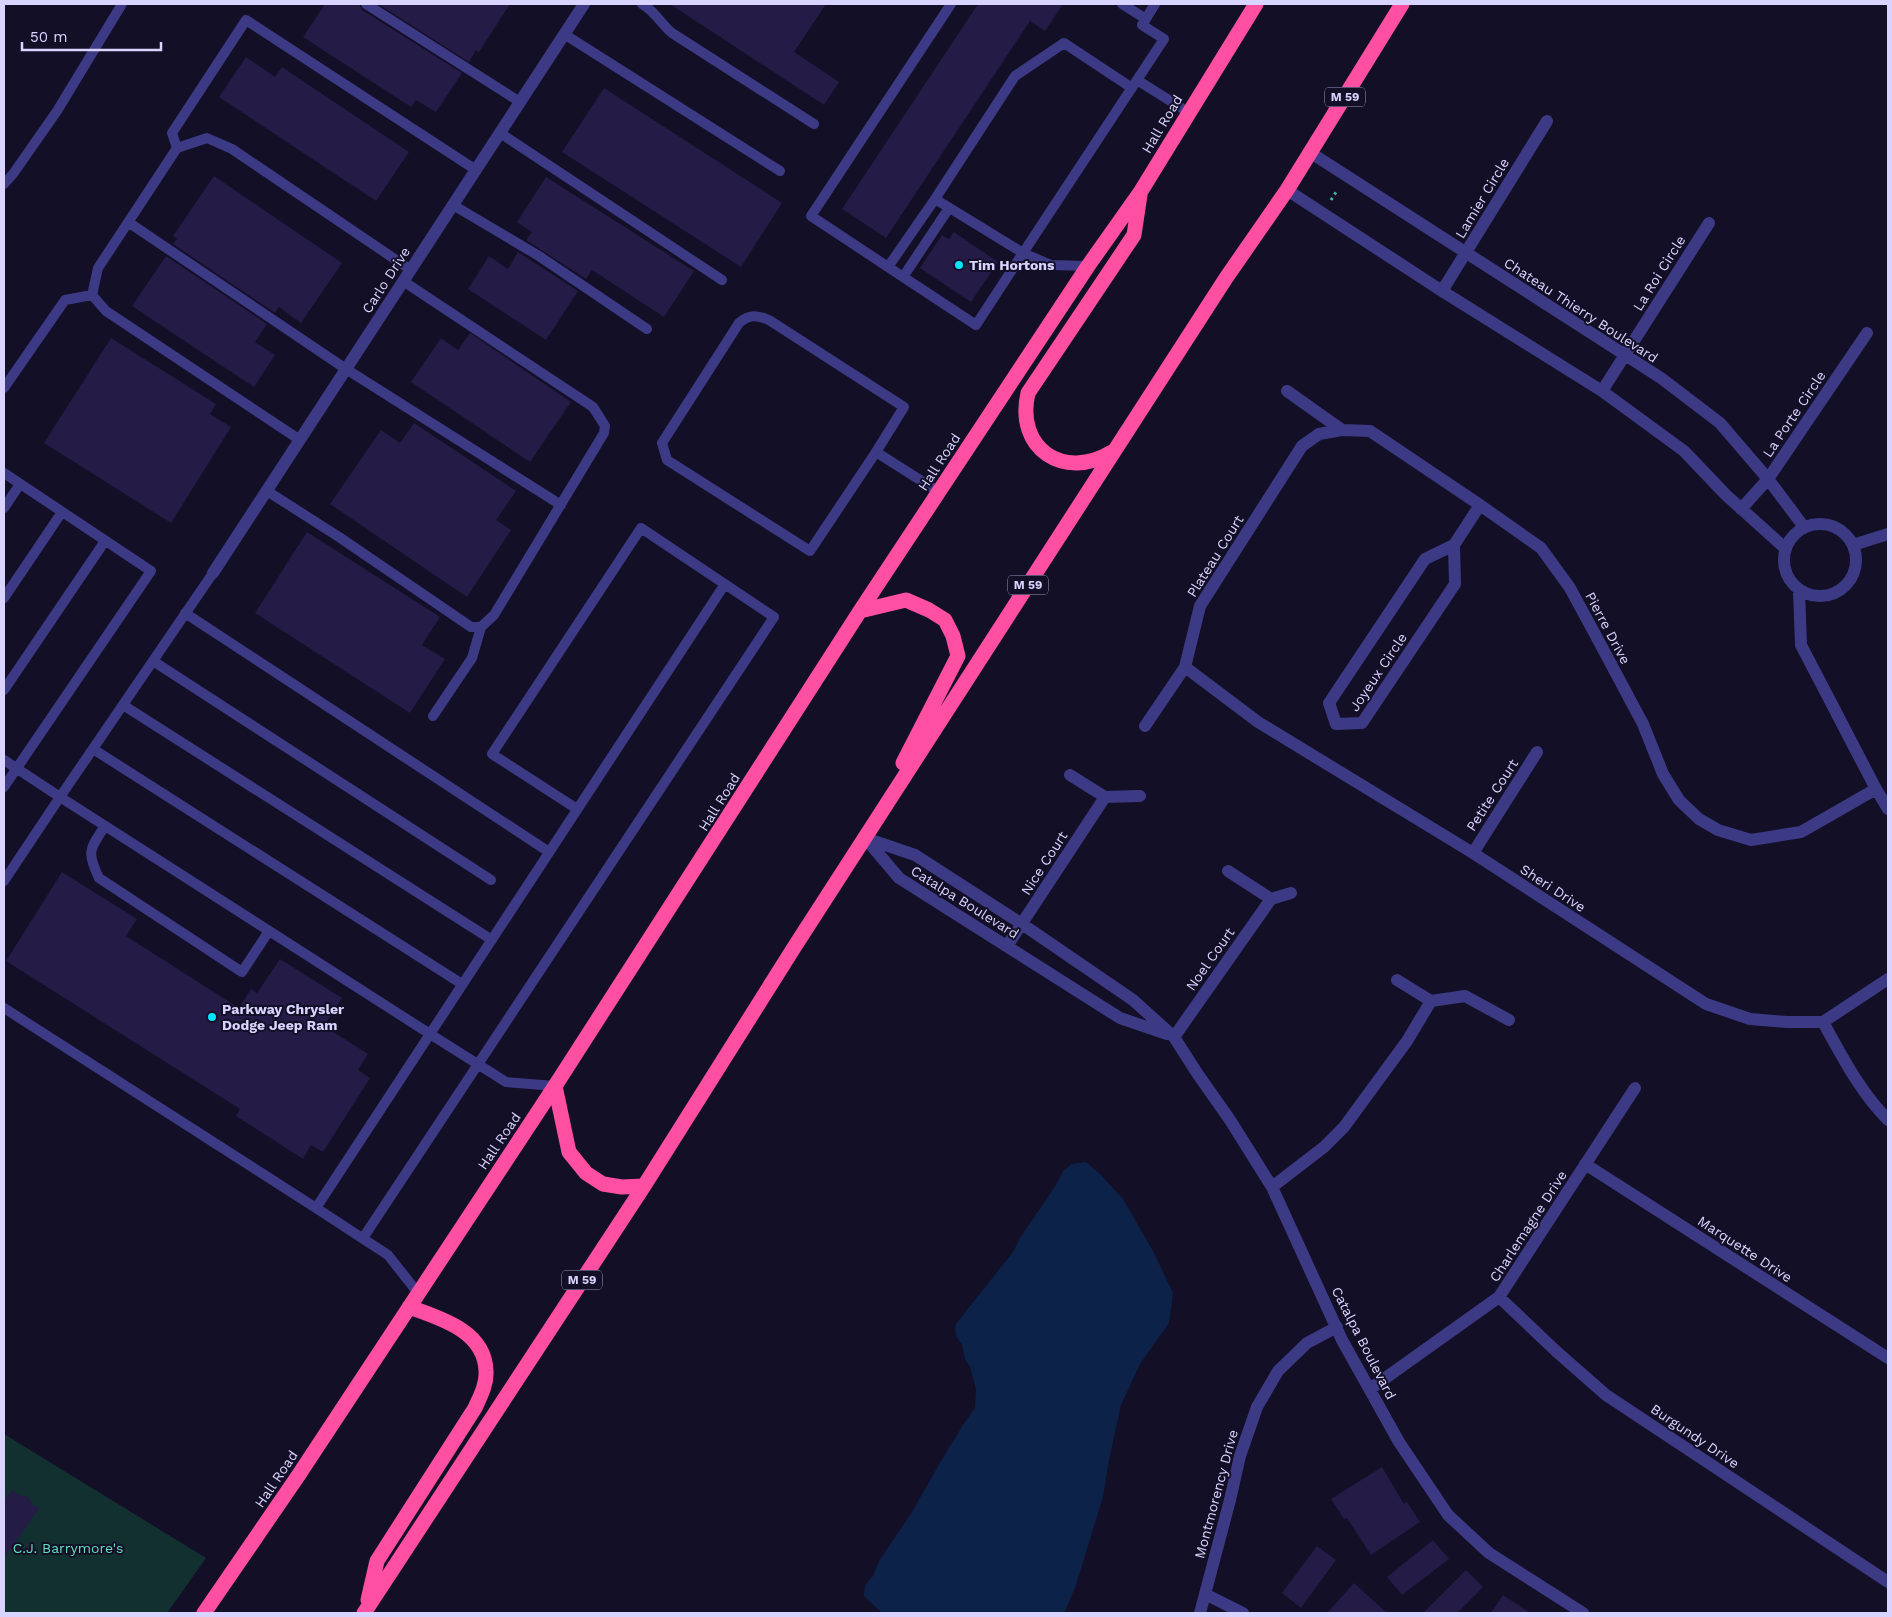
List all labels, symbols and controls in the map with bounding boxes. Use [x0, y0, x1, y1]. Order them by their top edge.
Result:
scale bar [22, 20, 161, 52]
text: 50 m [30, 28, 67, 46]
road number: M 59 [1325, 88, 1365, 106]
street label: Hall Road [1138, 92, 1186, 156]
street label: Lamier Circle [1452, 155, 1512, 241]
street label: La Roi Circle [1629, 232, 1689, 314]
street label: Carlo Drive [359, 244, 413, 316]
street label: Chateau Thierry Boulevard [1501, 254, 1661, 366]
place label: Tim Hortons [969, 257, 1055, 273]
marker: Tim Hortons [953, 259, 965, 271]
street label: La Porte Circle [1759, 368, 1829, 460]
street label: Hall Road [915, 430, 963, 494]
street label: Plateau Court [1183, 512, 1247, 600]
road number: M 59 [1008, 576, 1048, 594]
street label: Pierre Drive [1582, 589, 1634, 667]
street label: Joyeux Circle [1346, 630, 1410, 714]
street label: Petite Court [1463, 756, 1521, 834]
street label: Hall Road [695, 770, 743, 834]
street label: Nice Court [1018, 828, 1071, 898]
street label: Sheri Drive [1517, 861, 1589, 915]
street label: Catalpa Boulevard [908, 862, 1022, 942]
street label: Noel Court [1183, 924, 1238, 993]
place label: Parkway Chrysler Dodge Jeep Ram [222, 1001, 344, 1033]
marker: Parkway Chrysler Dodge Jeep Ram [206, 1011, 218, 1023]
street label: Hall Road [474, 1110, 524, 1172]
street label: Charlemagne Drive [1486, 1167, 1570, 1285]
street label: Marquette Drive [1695, 1213, 1795, 1285]
road number: M 59 [562, 1270, 602, 1290]
street label: Catalpa Boulevard [1329, 1284, 1399, 1402]
street label: Burgundy Drive [1648, 1401, 1742, 1471]
street label: Montmorency Drive [1191, 1428, 1241, 1560]
street label: Hall Road [251, 1448, 301, 1510]
park label: C.J. Barrymore's [13, 1540, 123, 1556]

